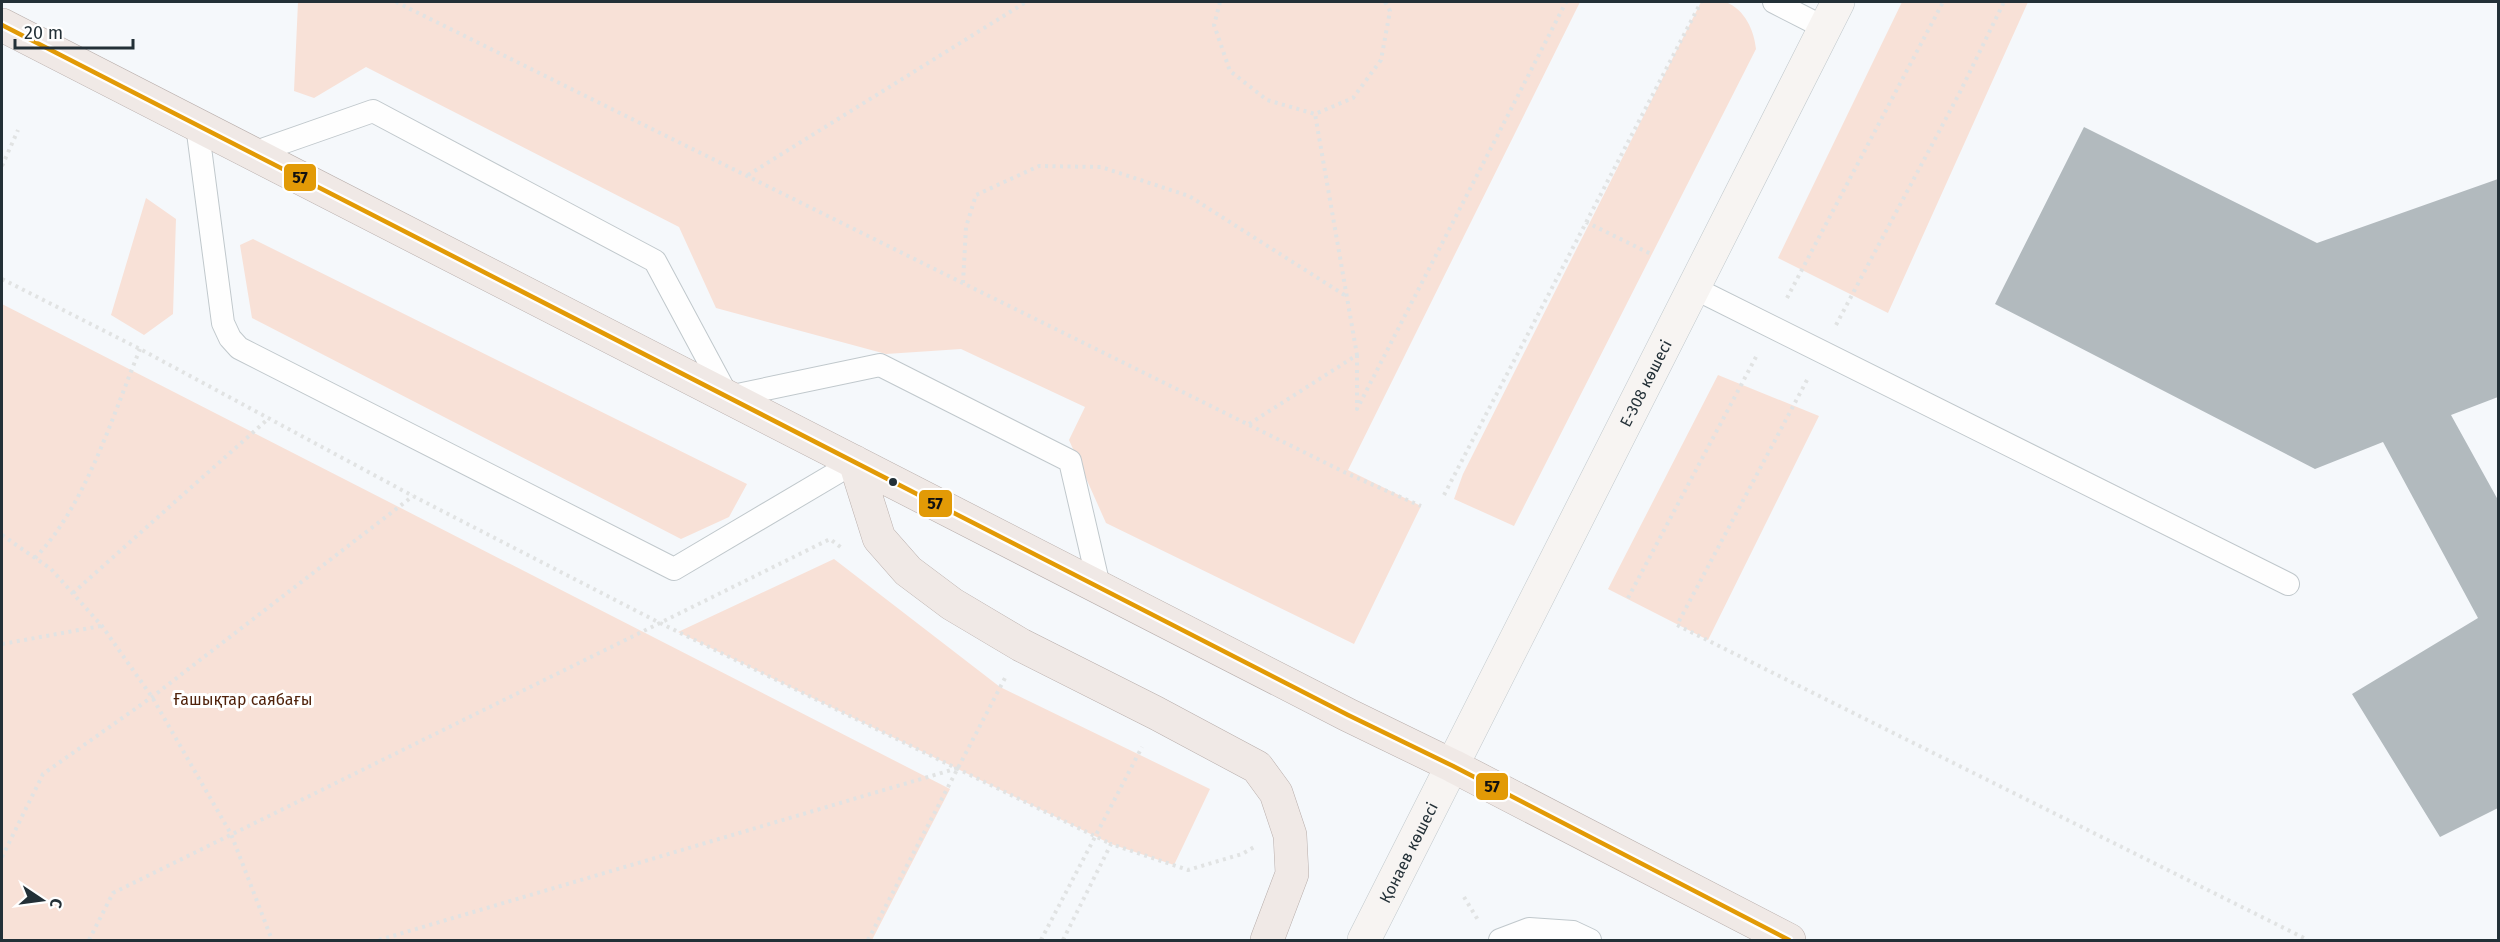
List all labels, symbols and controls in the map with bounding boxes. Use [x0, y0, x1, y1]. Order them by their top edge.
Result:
scale bar [15, 12, 134, 50]
text: 20 m [24, 22, 63, 44]
line badge: 57 [283, 163, 317, 192]
text: 57 [292, 168, 308, 187]
street label: Е-308 көшесі [1616, 336, 1675, 430]
unlabelled marker [887, 476, 899, 488]
line badge: 57 [918, 489, 953, 518]
text: 57 [927, 494, 943, 513]
park label: Ғашықтар саябағы [174, 690, 312, 709]
line badge: 57 [1475, 772, 1509, 801]
text: 57 [1484, 777, 1500, 796]
street label: Қонаев көшесі [1375, 799, 1442, 906]
north arrow [12, 870, 72, 930]
text: С [46, 897, 66, 911]

